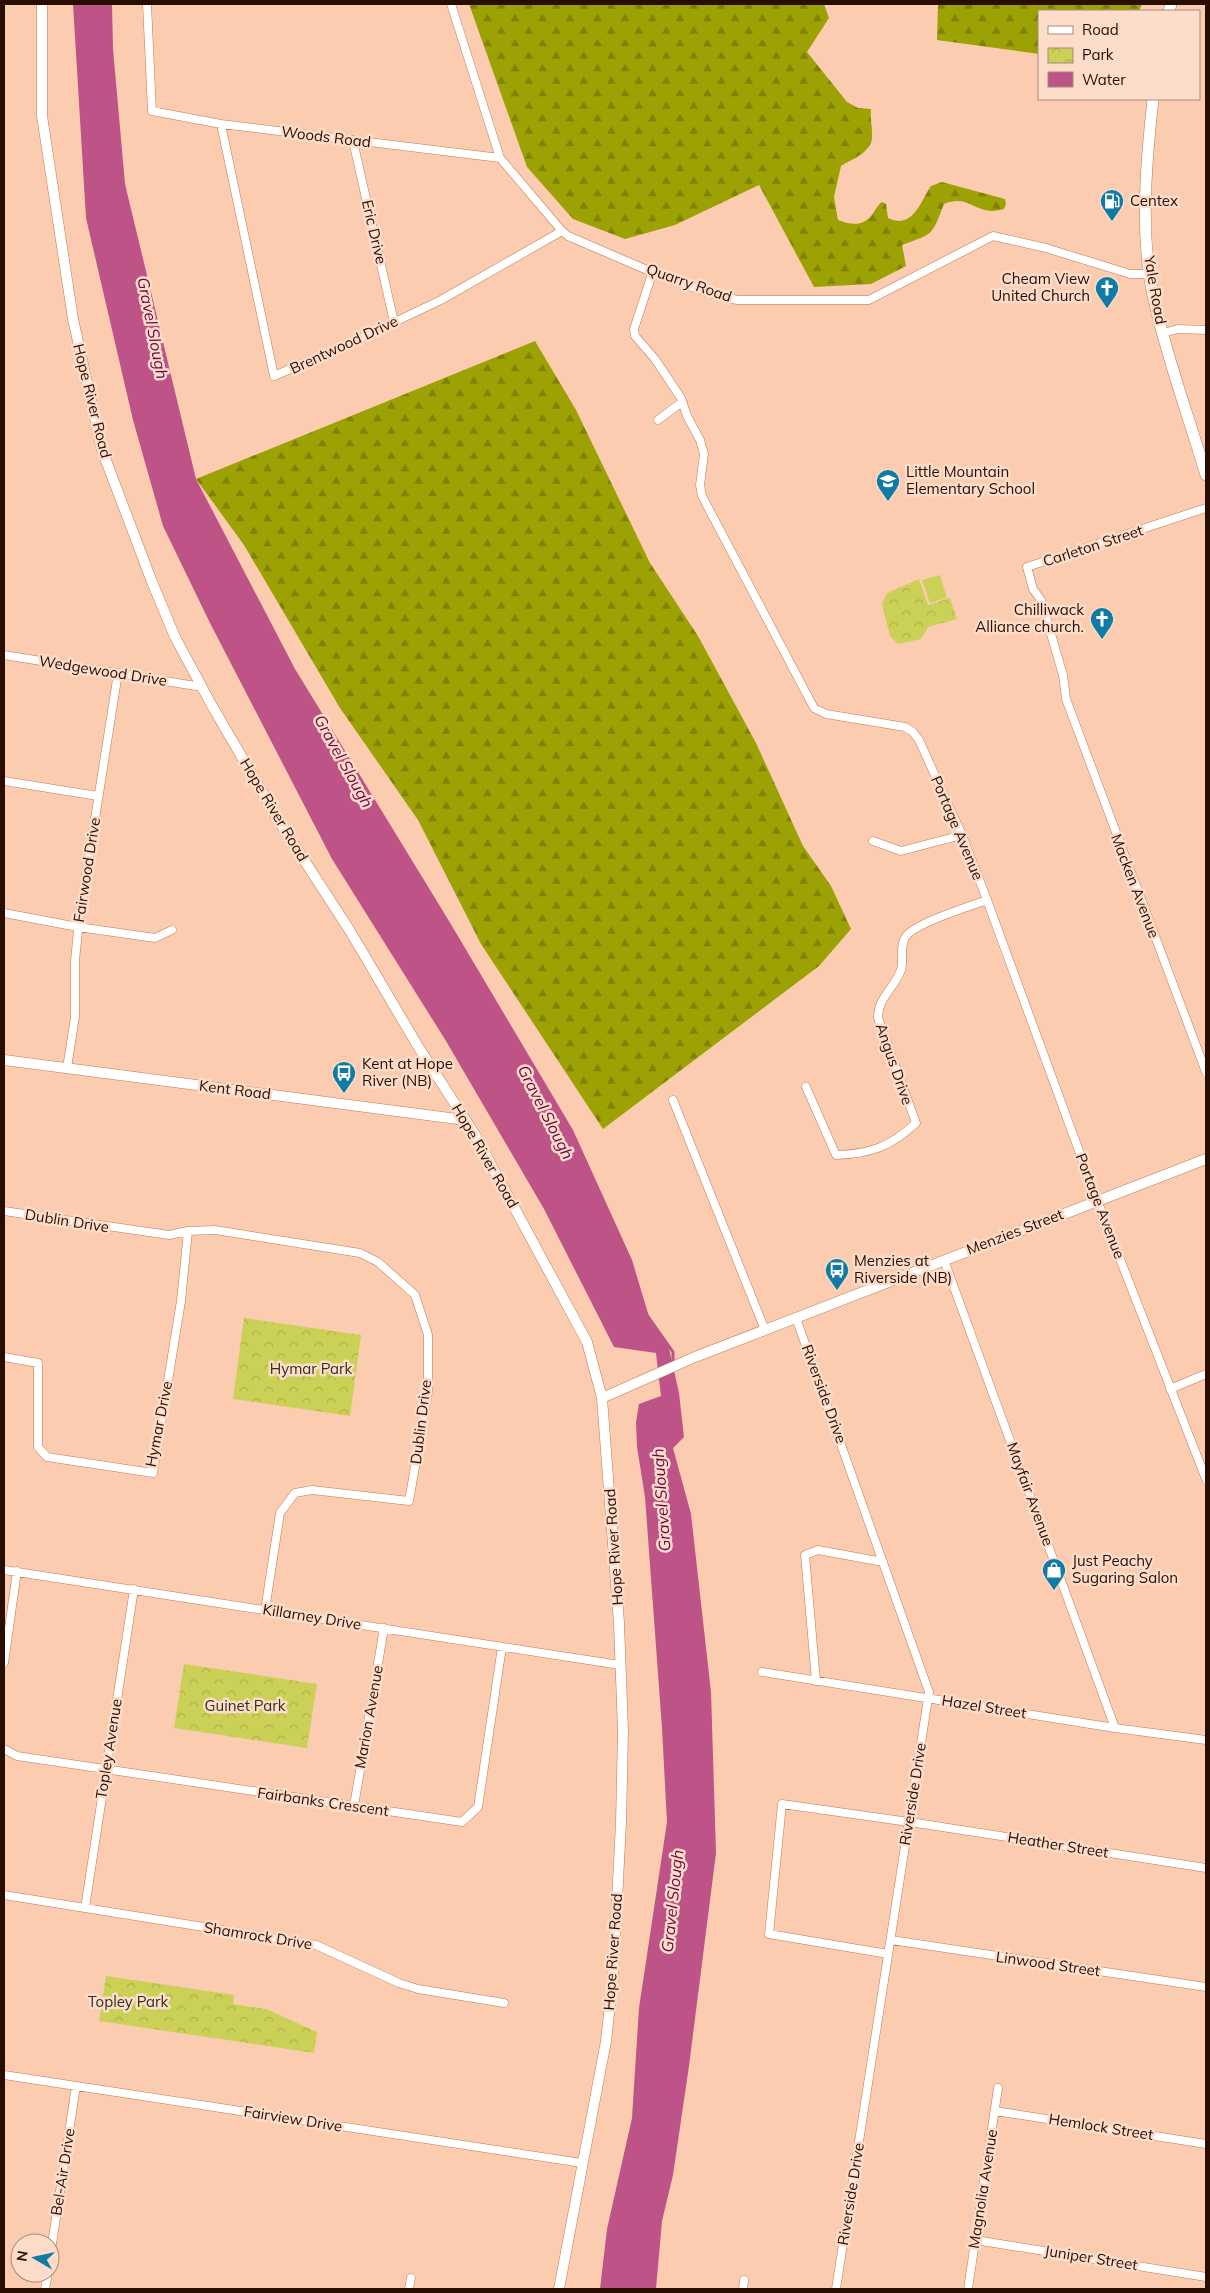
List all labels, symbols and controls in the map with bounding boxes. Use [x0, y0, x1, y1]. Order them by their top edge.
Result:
legend [1038, 10, 1200, 100]
text: Road [1082, 20, 1119, 39]
text: Park [1082, 45, 1114, 64]
text: Water [1082, 70, 1126, 89]
street label: Woods Road [280, 122, 372, 151]
fuel station icon: Centex [1099, 188, 1125, 222]
place label: Centex [1130, 191, 1178, 210]
street label: Eric Drive [358, 198, 391, 266]
street label: Yale Road [1140, 253, 1171, 326]
street label: Quarry Road [644, 259, 734, 306]
place label: Cheam View United Church [991, 269, 1090, 305]
water label: Gravel Slough [133, 275, 173, 381]
church icon: Cheam View United Church [1094, 275, 1120, 309]
street label: Brentwood Drive [287, 311, 401, 378]
street label: Hope River Road [69, 342, 116, 460]
place label: Little Mountain Elementary School [906, 462, 1035, 498]
school or university icon: Little Mountain Elementary School [875, 468, 901, 502]
street label: Carleton Street [1040, 520, 1145, 571]
place label: Chilliwack Alliance church. [975, 600, 1084, 636]
church icon: Chilliwack Alliance church. [1089, 606, 1115, 640]
street label: Wedgewood Drive [38, 651, 168, 690]
water label: Gravel Slough [310, 711, 378, 811]
street label: Hope River Road [236, 755, 313, 865]
street label: Portage Avenue [927, 773, 988, 883]
street label: Fairwood Drive [69, 816, 104, 924]
street label: Macken Avenue [1107, 831, 1164, 941]
street label: Angus Drive [872, 1021, 917, 1107]
place label: Kent at Hope River (NB) [362, 1054, 453, 1090]
bus stop icon: Kent at Hope River (NB) [331, 1060, 357, 1094]
water label: Gravel Slough [514, 1061, 578, 1163]
street label: Kent Road [198, 1076, 272, 1103]
street label: Hope River Road [448, 1100, 523, 1211]
street label: Portage Avenue [1072, 1150, 1129, 1261]
street label: Dublin Drive [24, 1204, 111, 1237]
street label: Menzies Street [964, 1204, 1066, 1259]
place label: Menzies at Riverside (NB) [854, 1251, 952, 1287]
bus stop icon: Menzies at Riverside (NB) [824, 1257, 850, 1291]
street label: Riverside Drive [798, 1342, 851, 1446]
park label: Hymar Park [270, 1359, 353, 1378]
street label: Hymar Drive [141, 1379, 176, 1469]
street label: Dublin Drive [406, 1379, 435, 1465]
street label: Mayfair Avenue [1003, 1439, 1058, 1548]
water label: Gravel Slough [647, 1448, 675, 1552]
street label: Hope River Road [600, 1488, 627, 1606]
place label: Just Peachy Sugaring Salon [1072, 1551, 1178, 1587]
shop icon: Just Peachy Sugaring Salon [1041, 1557, 1067, 1591]
street label: Killarney Drive [261, 1599, 363, 1634]
street label: Marion Avenue [350, 1664, 387, 1770]
street label: Hazel Street [940, 1690, 1028, 1723]
park label: Guinet Park [205, 1696, 286, 1715]
street label: Topley Avenue [91, 1697, 126, 1800]
street label: Riverside Drive [895, 1741, 930, 1847]
street label: Fairbanks Crescent [256, 1783, 390, 1820]
street label: Heather Street [1006, 1827, 1110, 1862]
water label: Gravel Slough [657, 1849, 687, 1953]
street label: Hope River Road [599, 1893, 626, 2011]
street label: Shamrock Drive [203, 1918, 314, 1953]
street label: Linwood Street [995, 1947, 1101, 1980]
park label: Topley Park [88, 1992, 169, 2011]
street label: Fairview Drive [243, 2101, 344, 2136]
street label: Hemlock Street [1047, 2109, 1155, 2144]
street label: Bel-Air Drive [46, 2127, 79, 2217]
street label: Magnolia Avenue [964, 2128, 1001, 2250]
street label: Riverside Drive [833, 2141, 868, 2247]
north arrow [10, 2233, 60, 2283]
street label: Juniper Street [1043, 2241, 1139, 2274]
text: N [12, 2249, 32, 2263]

